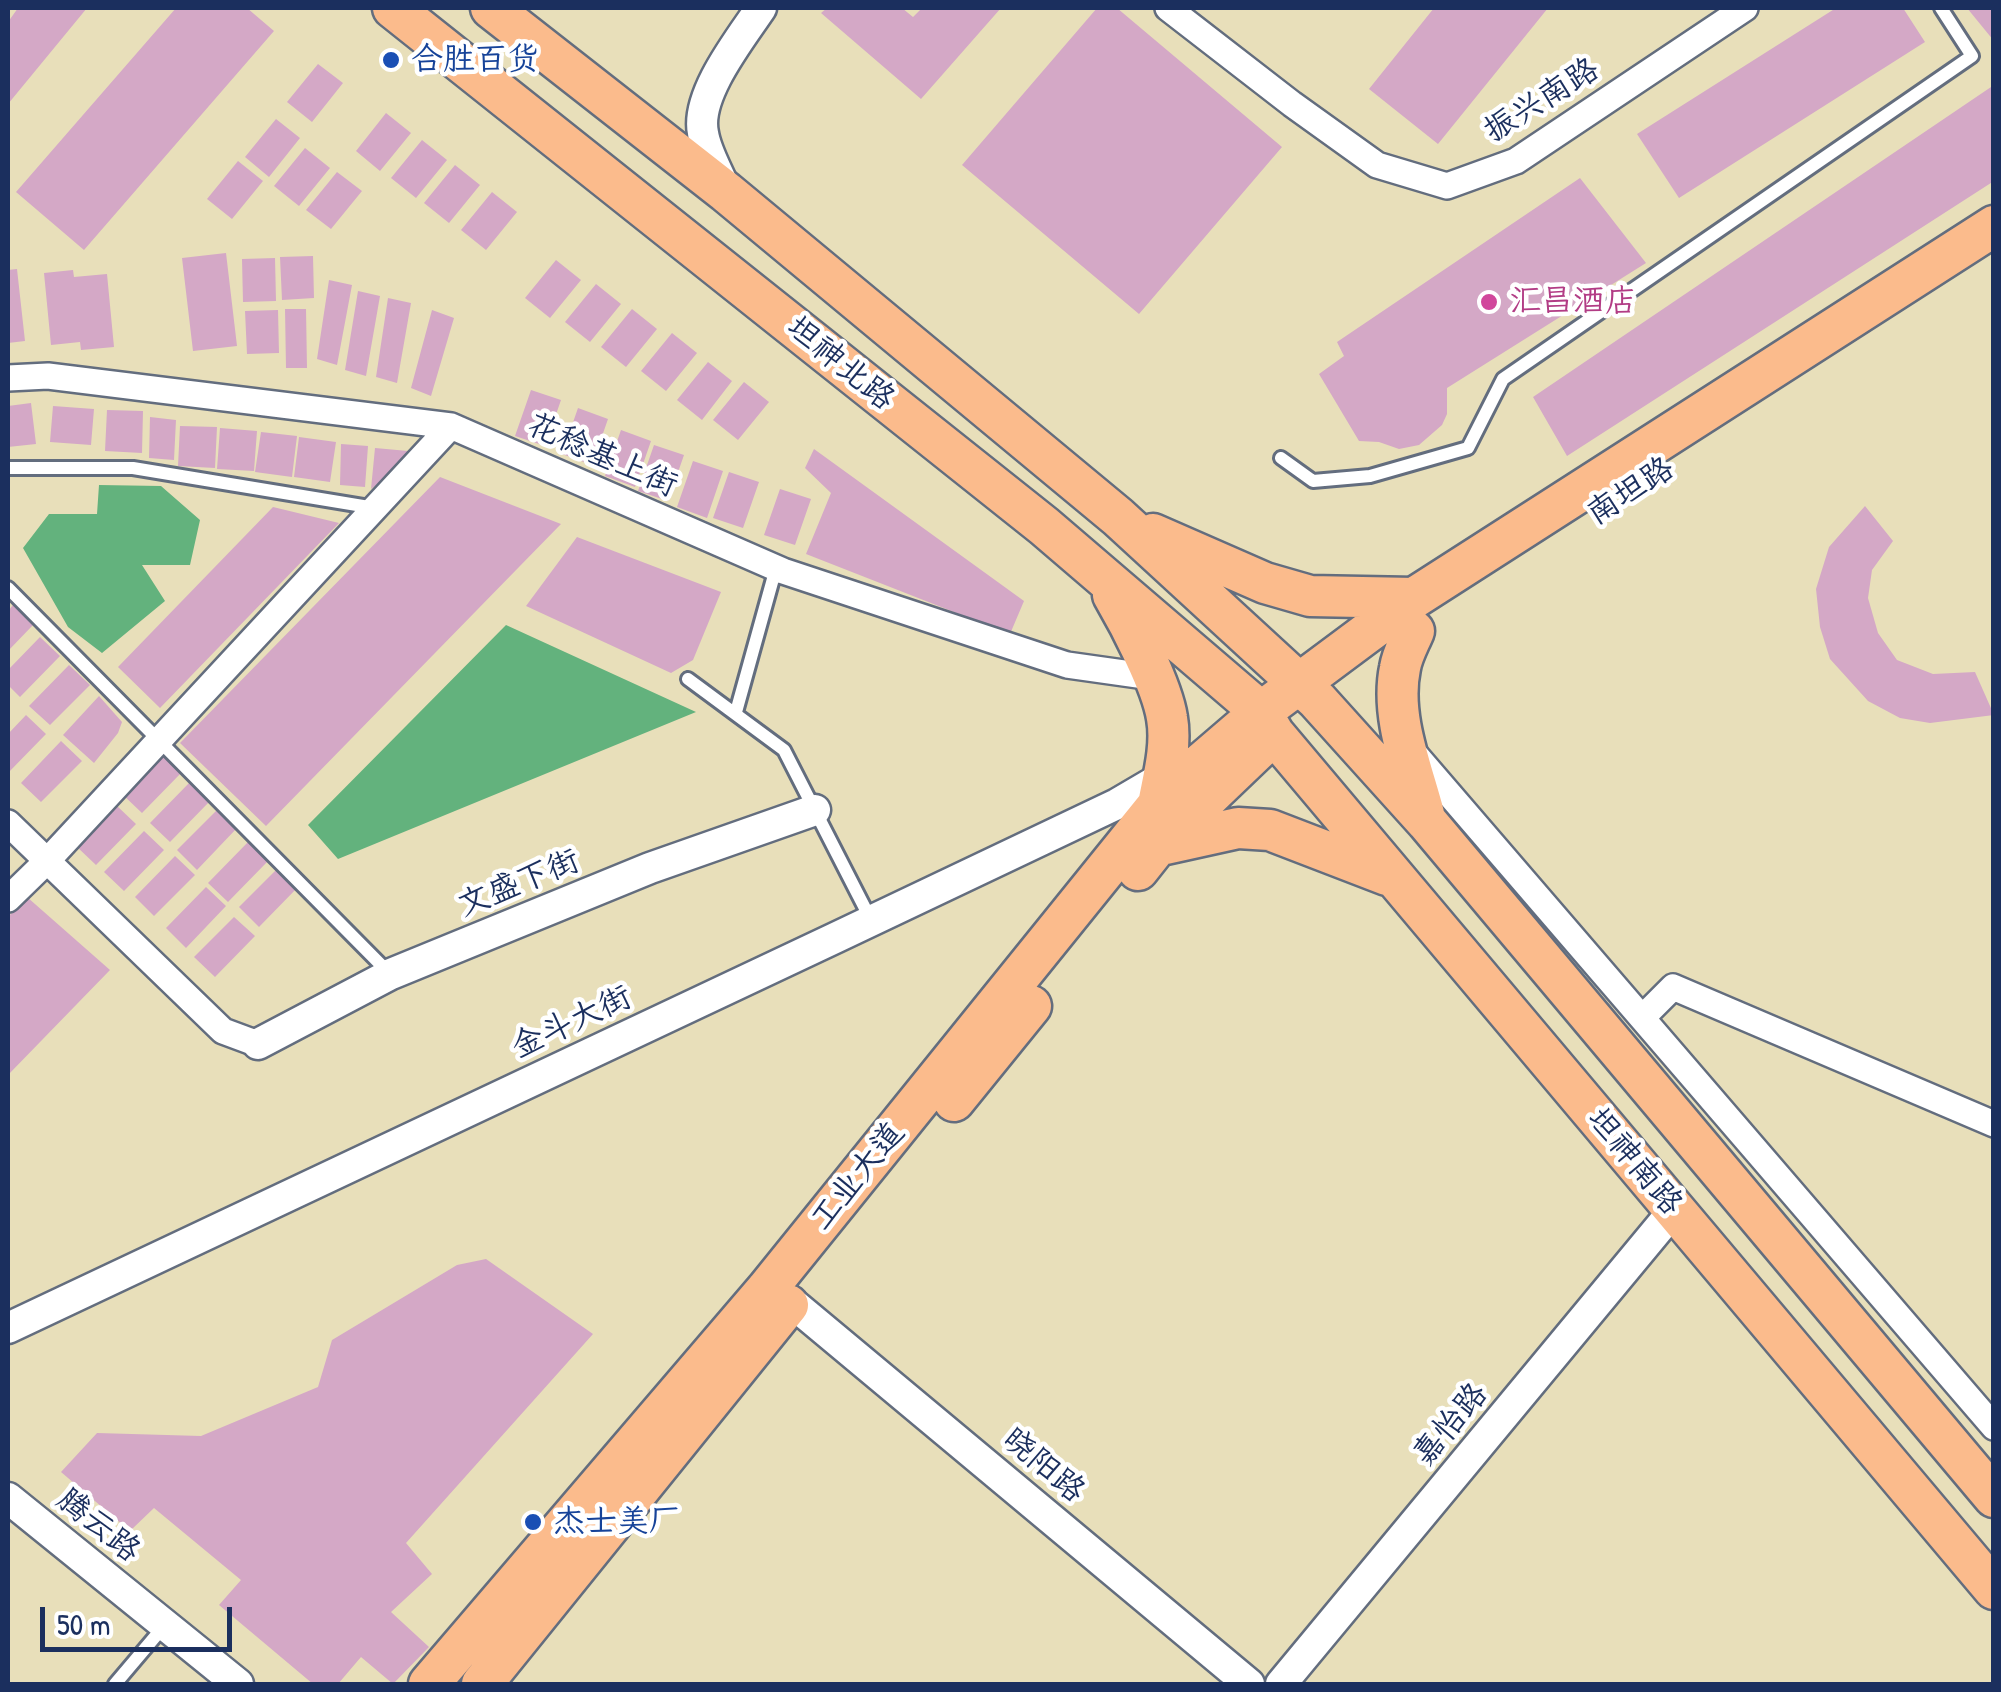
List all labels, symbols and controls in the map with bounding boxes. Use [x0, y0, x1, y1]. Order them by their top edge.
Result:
place label: 合胜百货 [411, 41, 539, 79]
marker: 合胜百货 [380, 49, 402, 71]
street label: 振兴南路 [1478, 51, 1606, 151]
place label: 汇昌酒店 [1509, 283, 1637, 321]
marker: 汇昌酒店 [1478, 291, 1500, 313]
street label: 坦神北路 [778, 309, 902, 419]
street label: 花稔基上街 [521, 406, 683, 506]
street label: 南坦路 [1580, 450, 1682, 534]
street label: 文盛下街 [452, 842, 586, 926]
street label: 金斗大街 [506, 979, 638, 1067]
street label: 坦神南路 [1578, 1101, 1690, 1223]
street label: 工业大道 [803, 1115, 913, 1239]
street label: 嘉怡路 [1405, 1376, 1497, 1474]
street label: 晓阳路 [994, 1420, 1092, 1512]
street label: 腾云路 [49, 1481, 147, 1571]
place label: 杰士美厂 [553, 1503, 681, 1541]
marker: 杰士美厂 [522, 1511, 544, 1533]
scale bar [45, 1587, 238, 1649]
text: 50 m [57, 1604, 110, 1644]

